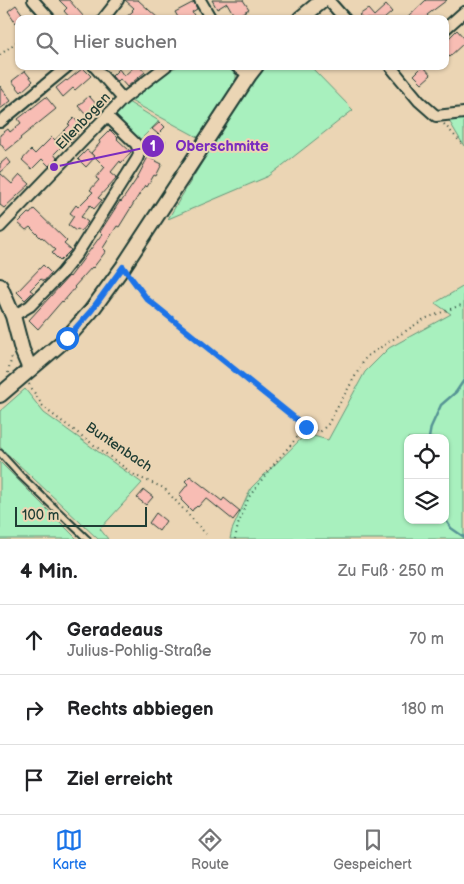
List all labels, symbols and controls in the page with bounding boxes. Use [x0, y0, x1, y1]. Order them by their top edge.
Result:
search box [15, 15, 449, 70]
icon: search [33, 29, 61, 57]
text: Hier suchen [73, 31, 177, 54]
street label: Ellenbogen [52, 89, 114, 153]
callout: Oberschmitte [140, 131, 279, 161]
text: 1 [150, 137, 156, 156]
text: Oberschmitte [175, 137, 269, 156]
route start [56, 327, 79, 350]
route end [295, 416, 318, 439]
street label: Buntenbach [83, 419, 156, 476]
map controls [404, 434, 449, 524]
button: locate [404, 434, 449, 479]
button: layers [404, 479, 449, 524]
scale bar [15, 504, 148, 527]
text: 100 m [22, 507, 59, 524]
text: 4 Min. [20, 559, 78, 584]
text: Zu Fuß · 250 m [338, 562, 444, 581]
text: Geradeaus [67, 619, 163, 642]
icon: ahead [20, 626, 48, 654]
text: 70 m [409, 630, 444, 649]
text: Julius-Pohlig-Straße [67, 642, 212, 661]
icon: right [20, 696, 48, 724]
text: Rechts abbiegen [67, 698, 214, 721]
text: 180 m [402, 700, 444, 719]
icon: arrive [20, 766, 48, 794]
text: Ziel erreicht [67, 768, 173, 791]
tab: Karte [52, 826, 86, 873]
tab: Route [191, 826, 229, 873]
tab: Gespeichert [333, 826, 412, 873]

